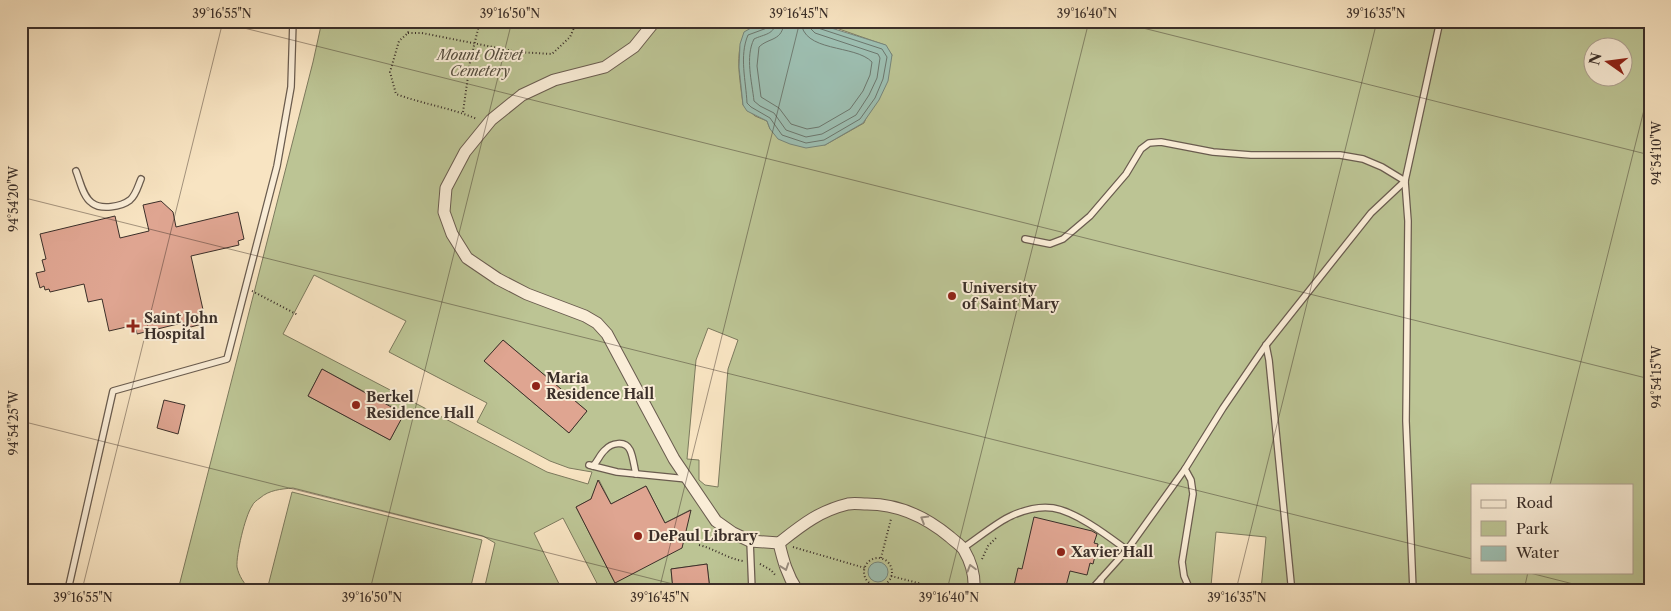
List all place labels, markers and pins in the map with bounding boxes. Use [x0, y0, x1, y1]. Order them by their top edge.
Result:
place label: University of Saint Mary [962, 279, 1060, 313]
marker: University of Saint Mary [946, 290, 958, 302]
place label: Saint John Hospital [144, 309, 219, 343]
marker: Saint John Hospital [126, 319, 140, 333]
place label: Maria Residence Hall [546, 369, 654, 403]
marker: Maria Residence Hall [530, 380, 542, 392]
place label: Berkel Residence Hall [366, 388, 474, 422]
marker: Berkel Residence Hall [350, 399, 362, 411]
place label: DePaul Library [648, 527, 758, 545]
marker: DePaul Library [632, 530, 644, 542]
place label: Xavier Hall [1070, 543, 1153, 561]
marker: Xavier Hall [1055, 546, 1067, 558]

